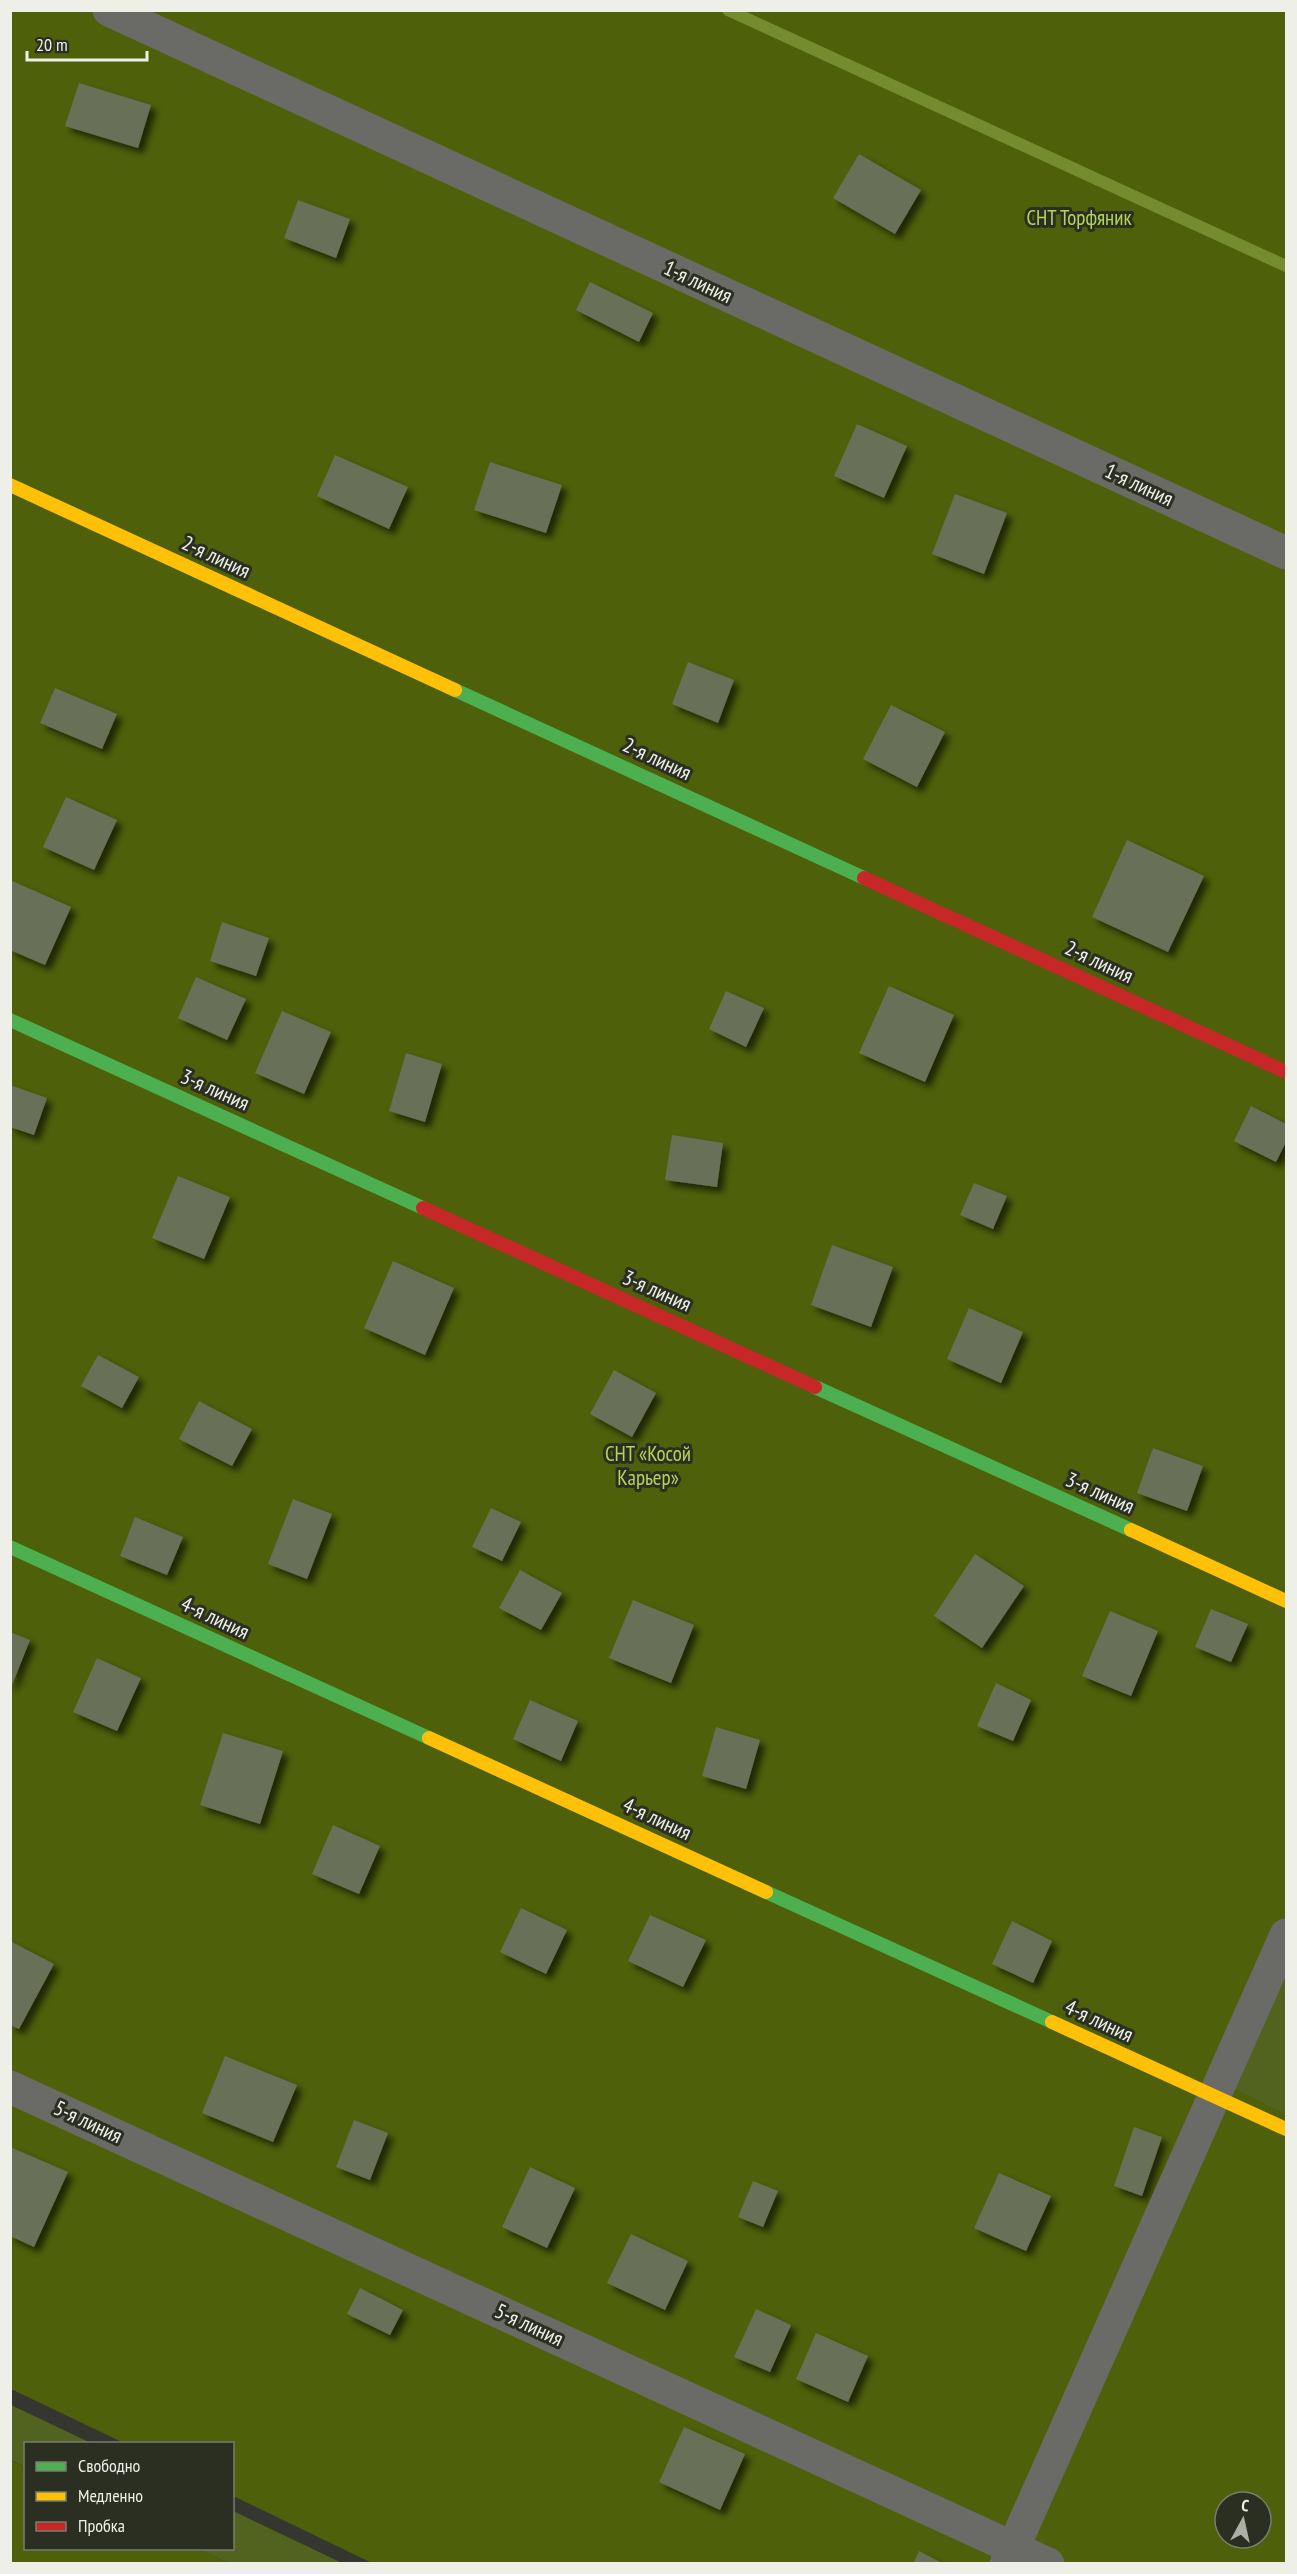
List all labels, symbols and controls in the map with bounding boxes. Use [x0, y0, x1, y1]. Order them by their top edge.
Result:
scale bar [27, 24, 147, 62]
text: 20 m [36, 33, 68, 56]
park label: СНТ Торфяник [1026, 204, 1132, 231]
street label: 1-я линия [660, 254, 737, 309]
street label: 1-я линия [1101, 457, 1178, 512]
street label: 2-я линия [178, 529, 255, 584]
street label: 2-я линия [619, 731, 696, 786]
street label: 2-я линия [1061, 934, 1138, 989]
street label: 3-я линия [177, 1062, 254, 1117]
street label: 3-я линия [619, 1263, 696, 1318]
park label: СНТ «Косой Карьер» [605, 1440, 691, 1491]
street label: 3-я линия [1062, 1465, 1139, 1520]
street label: 4-я линия [177, 1590, 254, 1645]
street label: 4-я линия [619, 1791, 696, 1846]
street label: 4-я линия [1061, 1993, 1138, 2048]
street label: 5-я линия [50, 2094, 127, 2149]
street label: 5-я линия [491, 2297, 568, 2352]
legend [24, 2442, 234, 2550]
text: Свободно [78, 2454, 141, 2477]
text: Медленно [78, 2484, 143, 2507]
north arrow [1213, 2490, 1273, 2550]
text: С [1240, 2495, 1251, 2516]
text: Пробка [78, 2514, 125, 2537]

